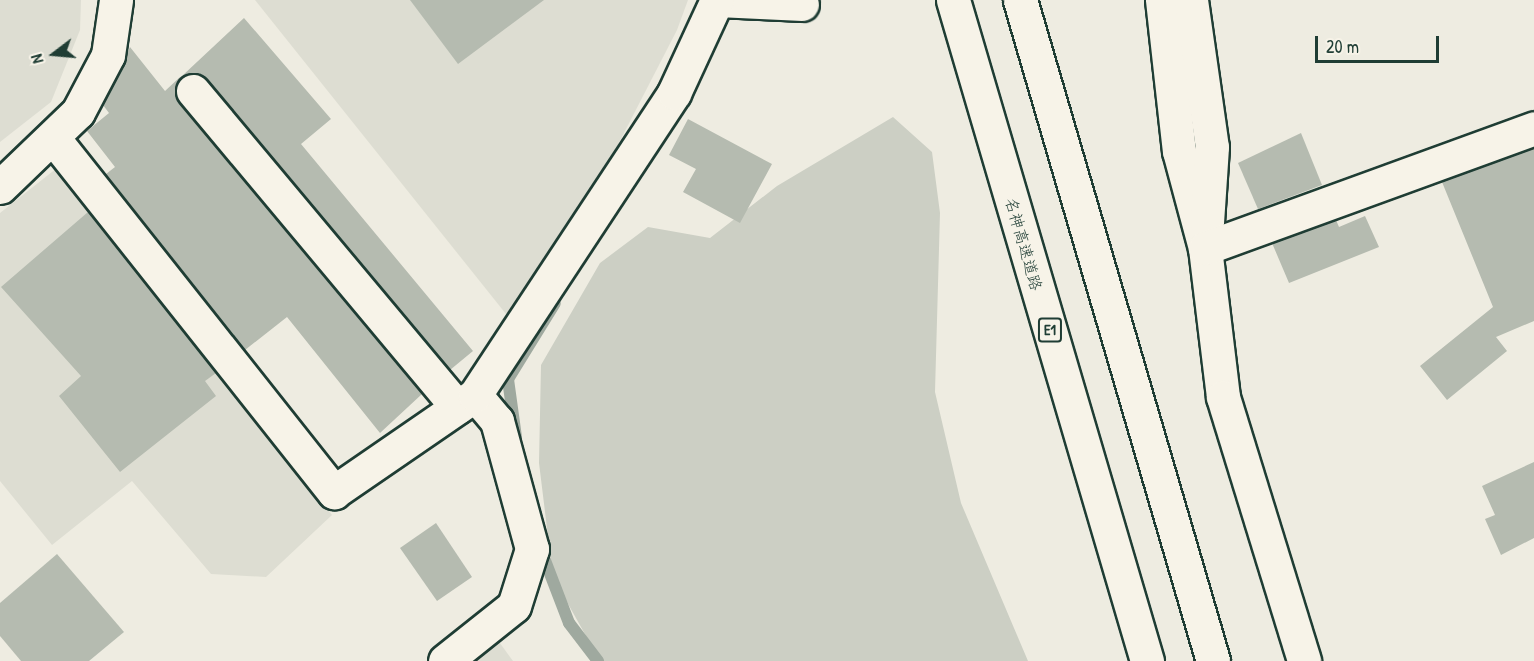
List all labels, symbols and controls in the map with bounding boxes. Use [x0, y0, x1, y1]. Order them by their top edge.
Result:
north arrow [24, 24, 84, 84]
scale bar [1318, 24, 1442, 62]
text: 20 m [1326, 34, 1359, 59]
text: N [25, 52, 48, 66]
street label: 名神高速道路 [1002, 195, 1046, 293]
road number: E1 [1036, 318, 1064, 342]

